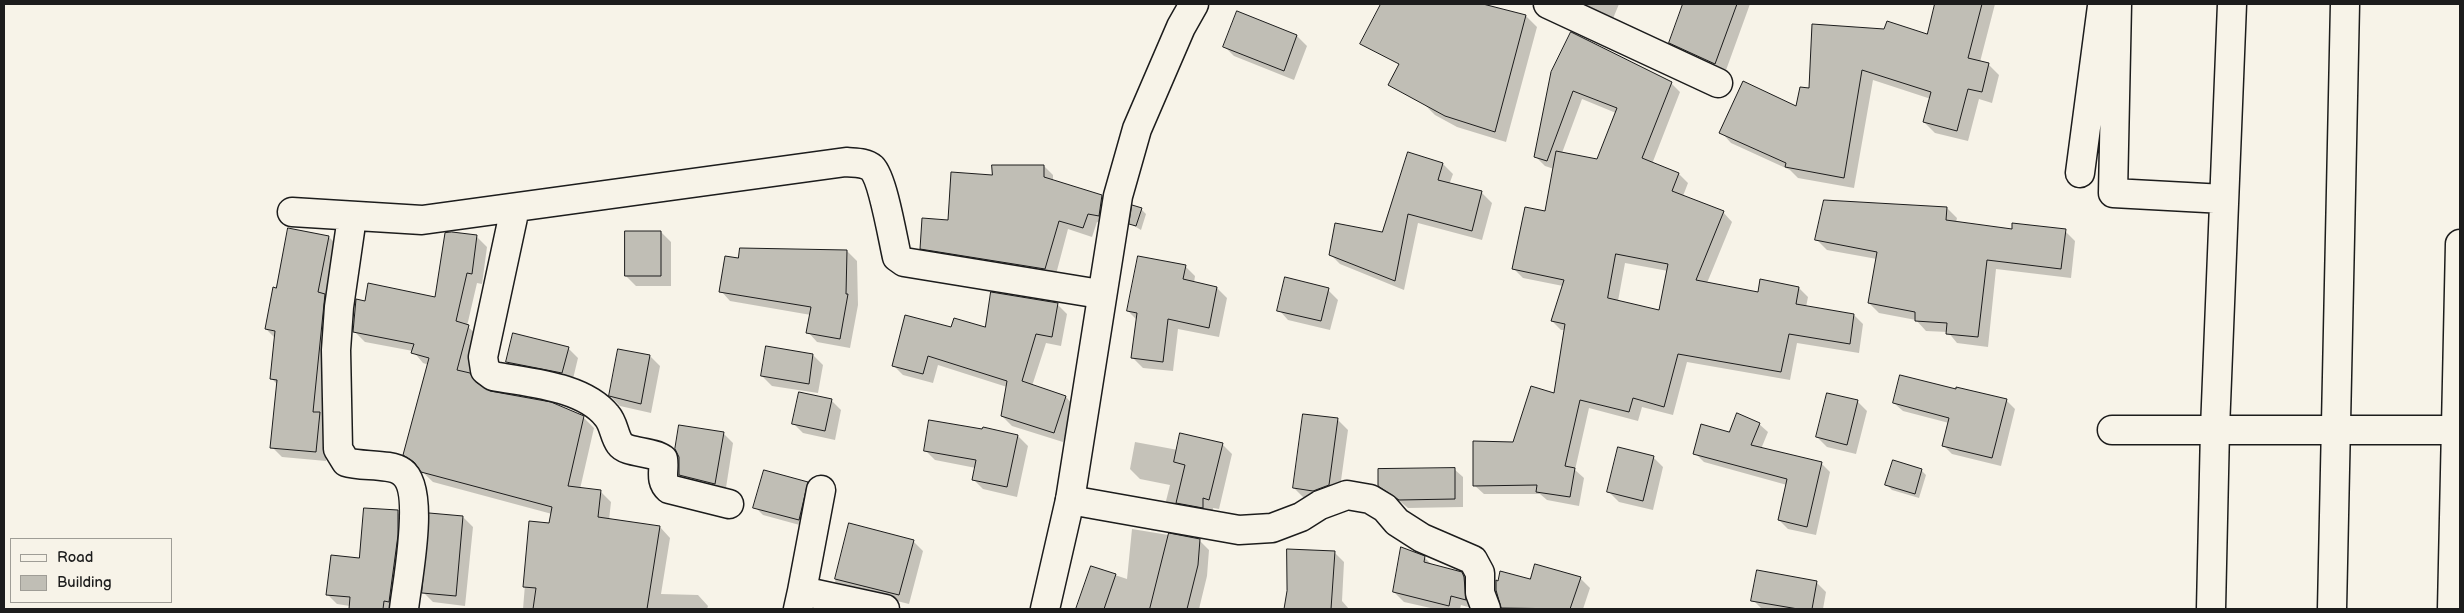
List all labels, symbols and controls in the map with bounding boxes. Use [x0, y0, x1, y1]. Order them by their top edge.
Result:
legend [10, 538, 172, 603]
text: Road [57, 548, 93, 567]
text: Building [57, 573, 112, 592]

